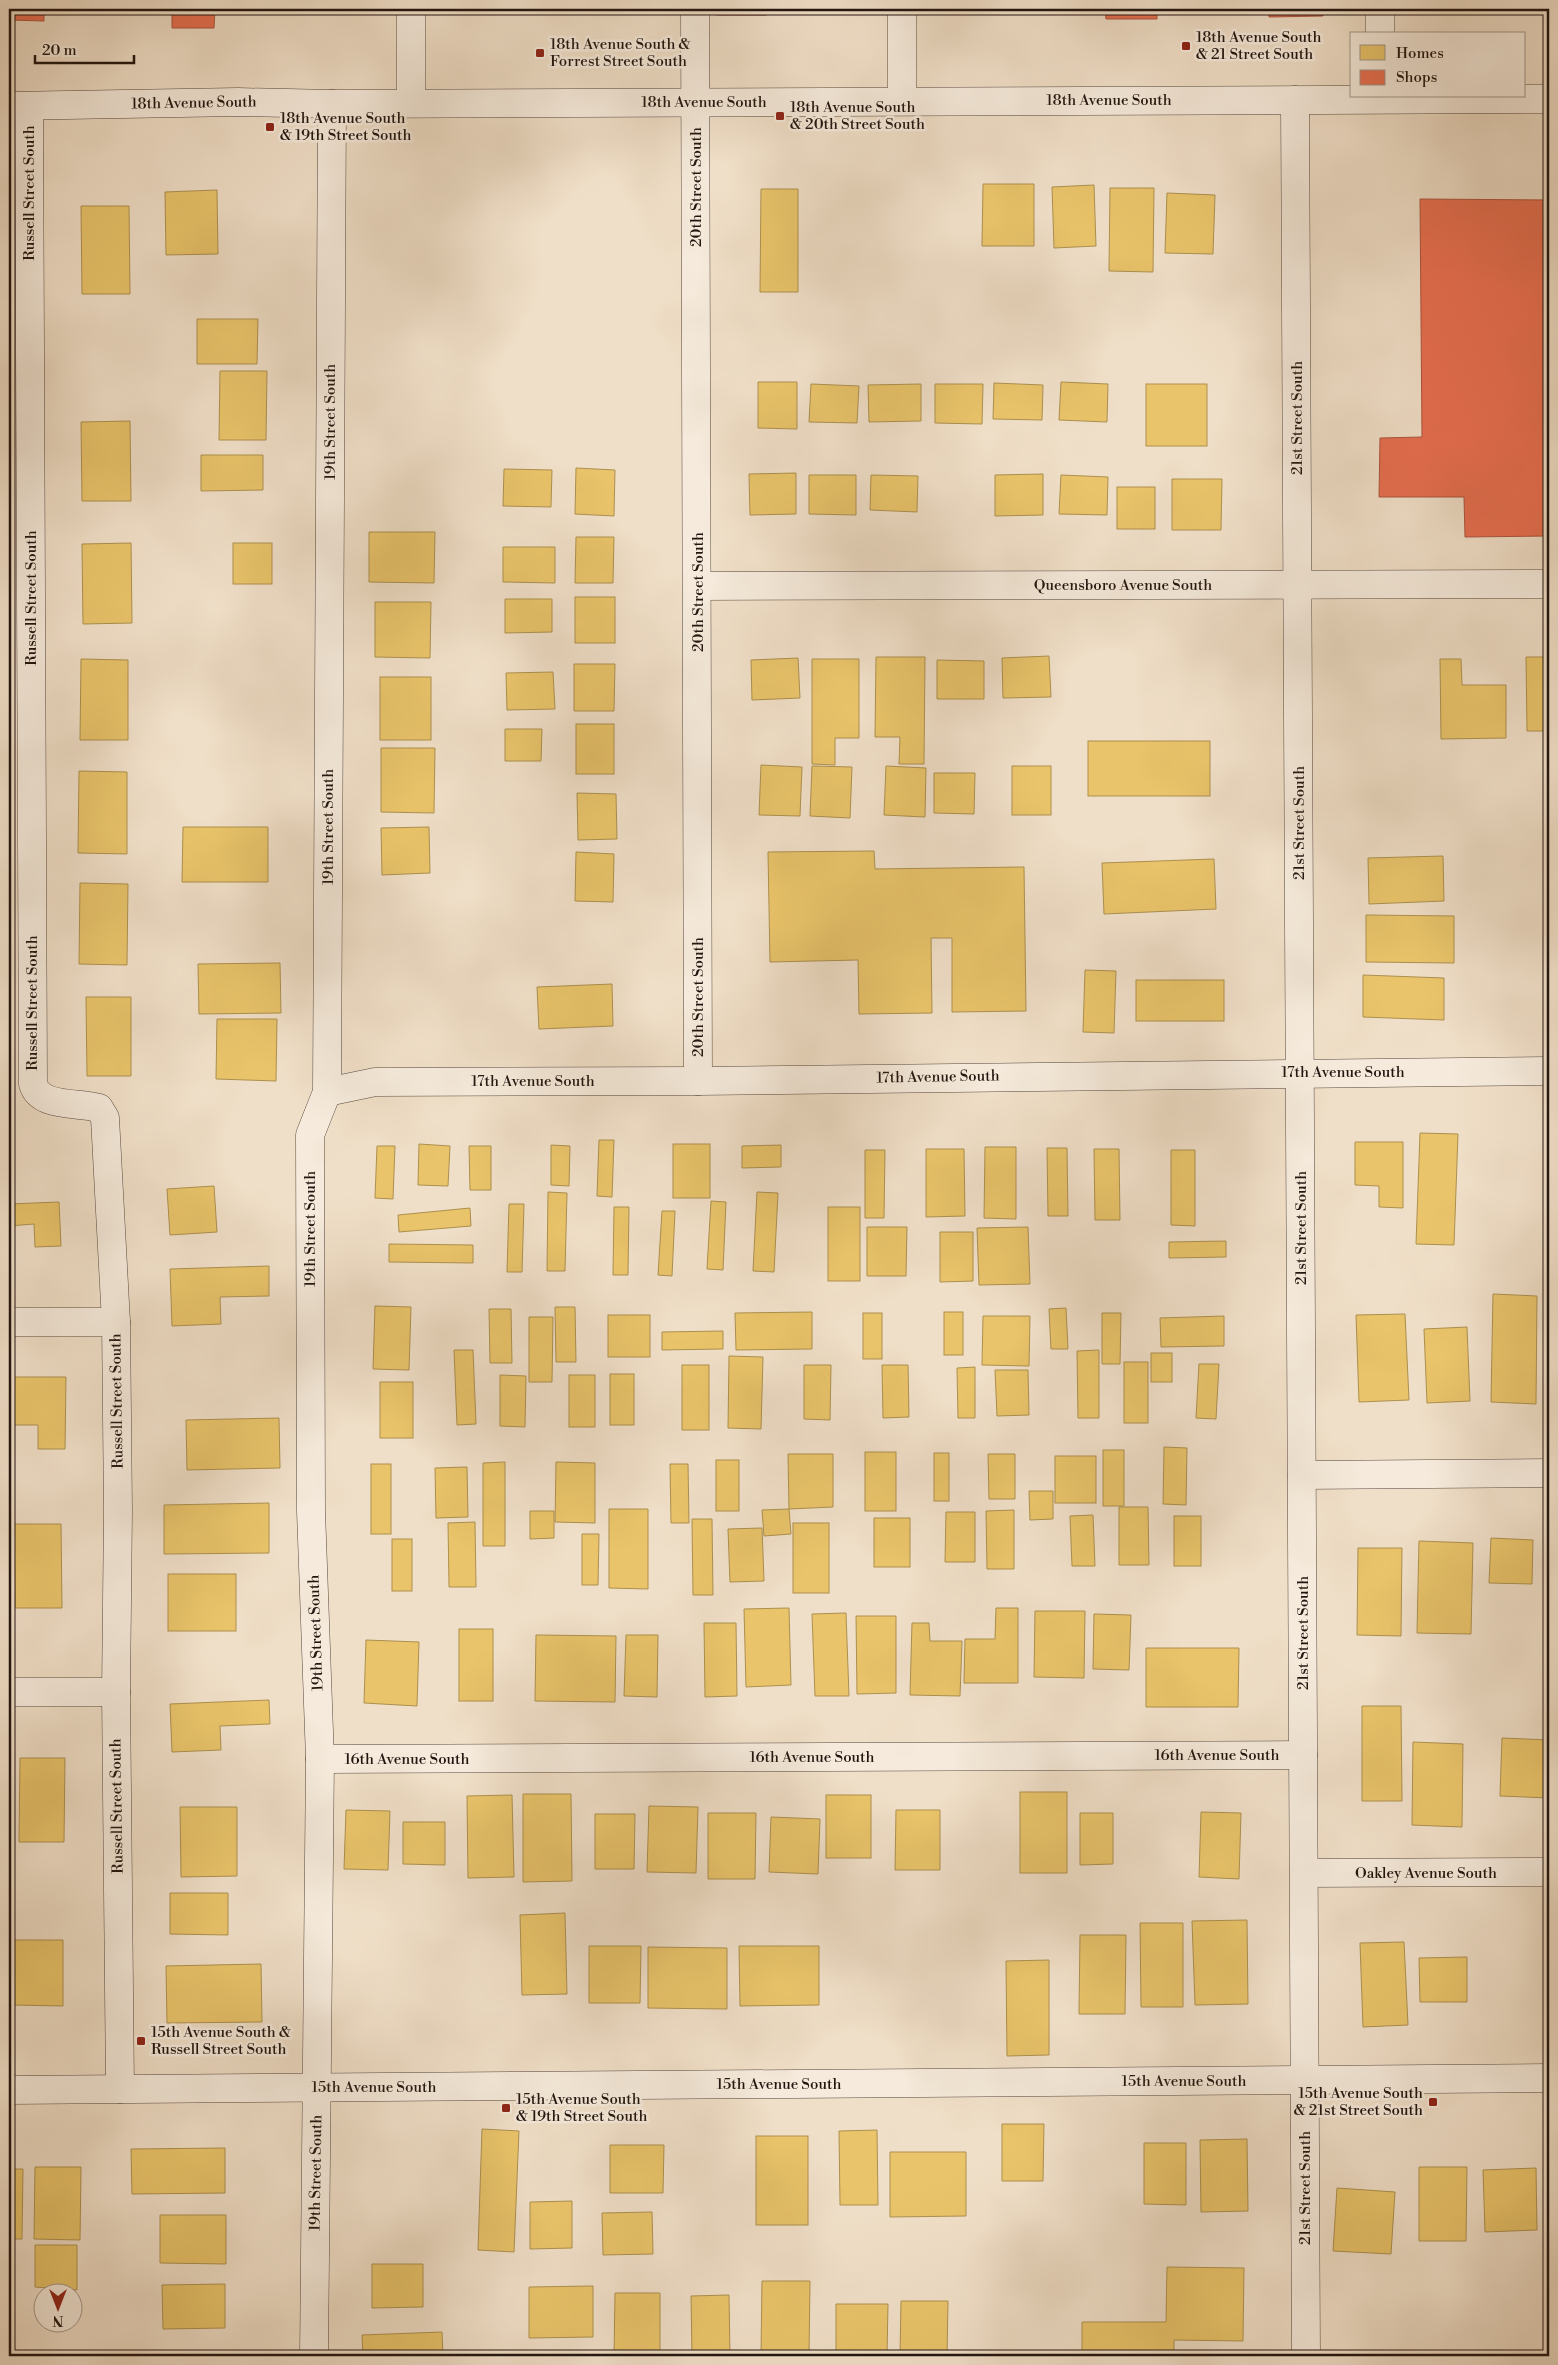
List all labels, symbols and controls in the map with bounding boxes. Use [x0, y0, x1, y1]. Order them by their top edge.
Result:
place label: 18th Avenue South & 21 Street South [1196, 28, 1321, 64]
scale bar [35, 32, 134, 64]
legend [1350, 32, 1526, 98]
place label: 18th Avenue South & Forrest Street South [550, 35, 691, 71]
marker: 18th Avenue South & 21 Street South [1180, 40, 1192, 52]
text: 20 m [42, 41, 77, 60]
text: Homes [1396, 44, 1444, 63]
marker: 18th Avenue South & Forrest Street South [534, 47, 546, 59]
text: Shops [1396, 68, 1437, 87]
street label: 18th Avenue South [1046, 91, 1172, 110]
street label: 18th Avenue South [131, 92, 257, 114]
street label: 18th Avenue South [641, 93, 767, 112]
place label: 18th Avenue South & 20th Street South [790, 98, 925, 134]
place label: 18th Avenue South & 19th Street South [280, 109, 412, 145]
marker: 18th Avenue South & 20th Street South [774, 110, 786, 122]
marker: 18th Avenue South & 19th Street South [264, 121, 276, 133]
street label: Russell Street South [20, 125, 39, 261]
street label: 20th Street South [687, 127, 706, 247]
street label: 21st Street South [1288, 361, 1307, 475]
street label: 19th Street South [321, 364, 340, 480]
street label: Russell Street South [22, 530, 41, 666]
street label: 20th Street South [689, 532, 708, 652]
street label: Queensboro Avenue South [1034, 576, 1212, 595]
street label: 21st Street South [1290, 766, 1309, 880]
street label: 19th Street South [319, 769, 338, 885]
street label: Russell Street South [23, 935, 42, 1071]
street label: 20th Street South [689, 937, 708, 1057]
street label: 17th Avenue South [1281, 1063, 1405, 1082]
street label: 17th Avenue South [876, 1066, 1000, 1088]
street label: 17th Avenue South [471, 1072, 595, 1091]
street label: 19th Street South [301, 1171, 320, 1287]
street label: 21st Street South [1292, 1171, 1311, 1285]
street label: Russell Street South [106, 1333, 128, 1469]
street label: 19th Street South [304, 1574, 328, 1691]
street label: 21st Street South [1294, 1576, 1313, 1690]
street label: Russell Street South [106, 1738, 128, 1874]
street label: 16th Avenue South [1154, 1746, 1280, 1765]
street label: 16th Avenue South [749, 1748, 875, 1767]
street label: 16th Avenue South [344, 1750, 470, 1769]
street label: Oakley Avenue South [1355, 1864, 1497, 1883]
place label: 15th Avenue South & Russell Street South [151, 2023, 291, 2059]
marker: 15th Avenue South & Russell Street South [135, 2035, 147, 2047]
street label: 15th Avenue South [1122, 2072, 1246, 2091]
street label: 15th Avenue South [717, 2075, 841, 2094]
street label: 15th Avenue South [312, 2078, 436, 2097]
place label: 15th Avenue South & 21st Street South [1294, 2084, 1423, 2120]
place label: 15th Avenue South & 19th Street South [516, 2090, 648, 2126]
marker: 15th Avenue South & 21st Street South [1427, 2096, 1439, 2108]
marker: 15th Avenue South & 19th Street South [500, 2102, 512, 2114]
street label: 19th Street South [305, 2115, 327, 2231]
street label: 21st Street South [1296, 2131, 1315, 2245]
north arrow [32, 2282, 82, 2332]
text: N [52, 2311, 64, 2329]

